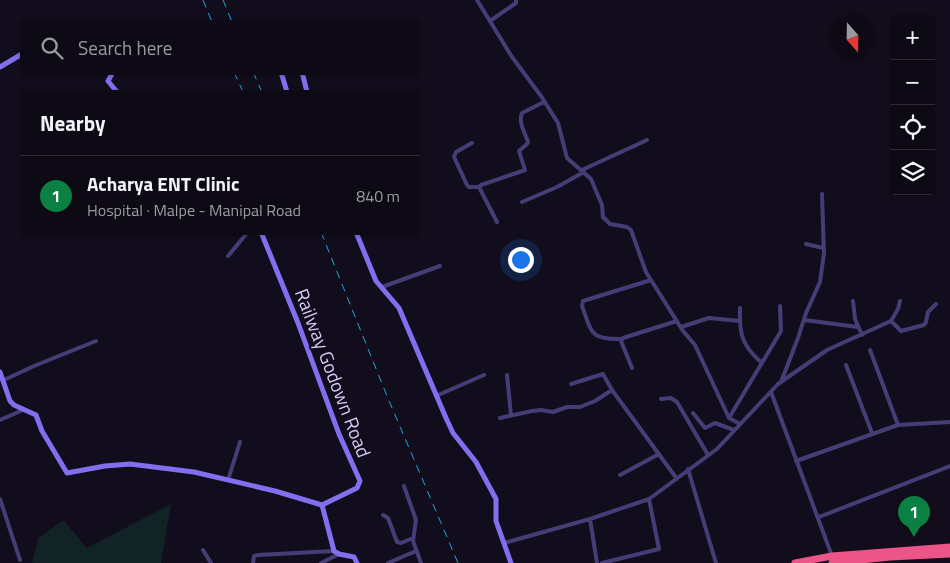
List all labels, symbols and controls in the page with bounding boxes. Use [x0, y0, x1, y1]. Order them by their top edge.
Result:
north arrow [830, 15, 875, 60]
map controls [890, 15, 935, 195]
button: + [890, 15, 935, 60]
search box [20, 20, 420, 75]
text: Search here [78, 33, 172, 62]
icon: search [38, 34, 66, 62]
button: − [890, 60, 935, 105]
button: locate [890, 105, 935, 150]
text: Nearby [40, 107, 105, 139]
button: layers [890, 150, 935, 195]
text: Acharya ENT Clinic [87, 169, 239, 198]
text: 1 [52, 184, 60, 208]
text: 840 m [356, 184, 400, 208]
text: Hospital · Malpe - Manipal Road [87, 198, 301, 222]
your location [508, 247, 534, 273]
street label: Railway Godown Road [288, 284, 379, 461]
pin: 1 [898, 496, 930, 537]

